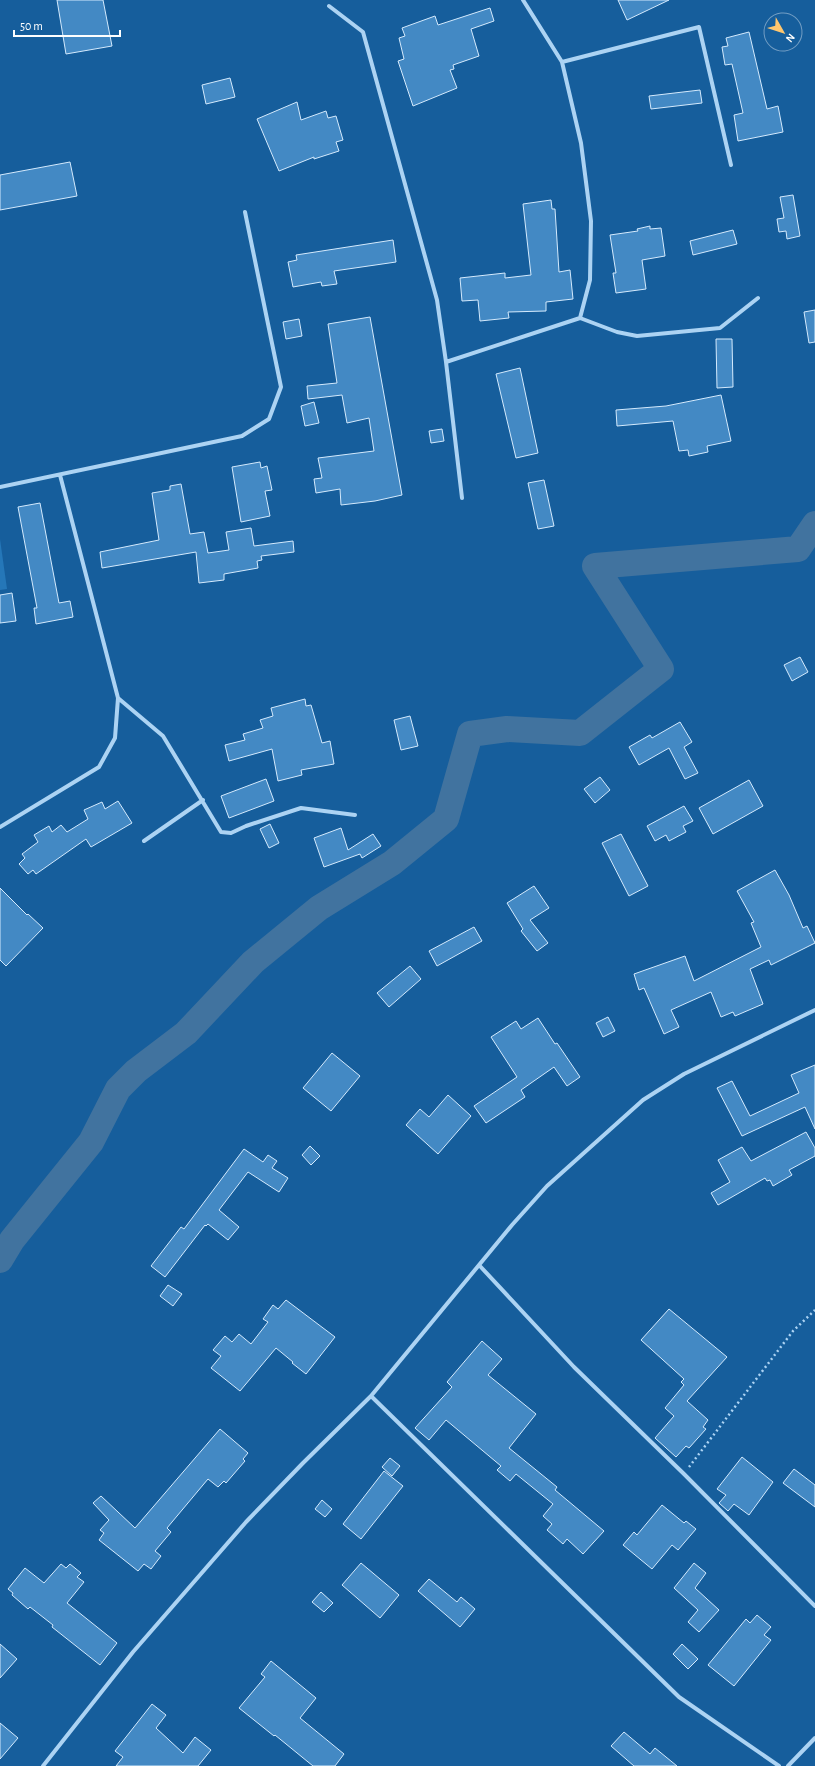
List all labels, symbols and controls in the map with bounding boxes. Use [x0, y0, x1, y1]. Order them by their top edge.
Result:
scale bar [14, 12, 120, 38]
north arrow [763, 12, 803, 52]
text: 50 m [20, 20, 43, 32]
text: N [784, 32, 797, 44]

